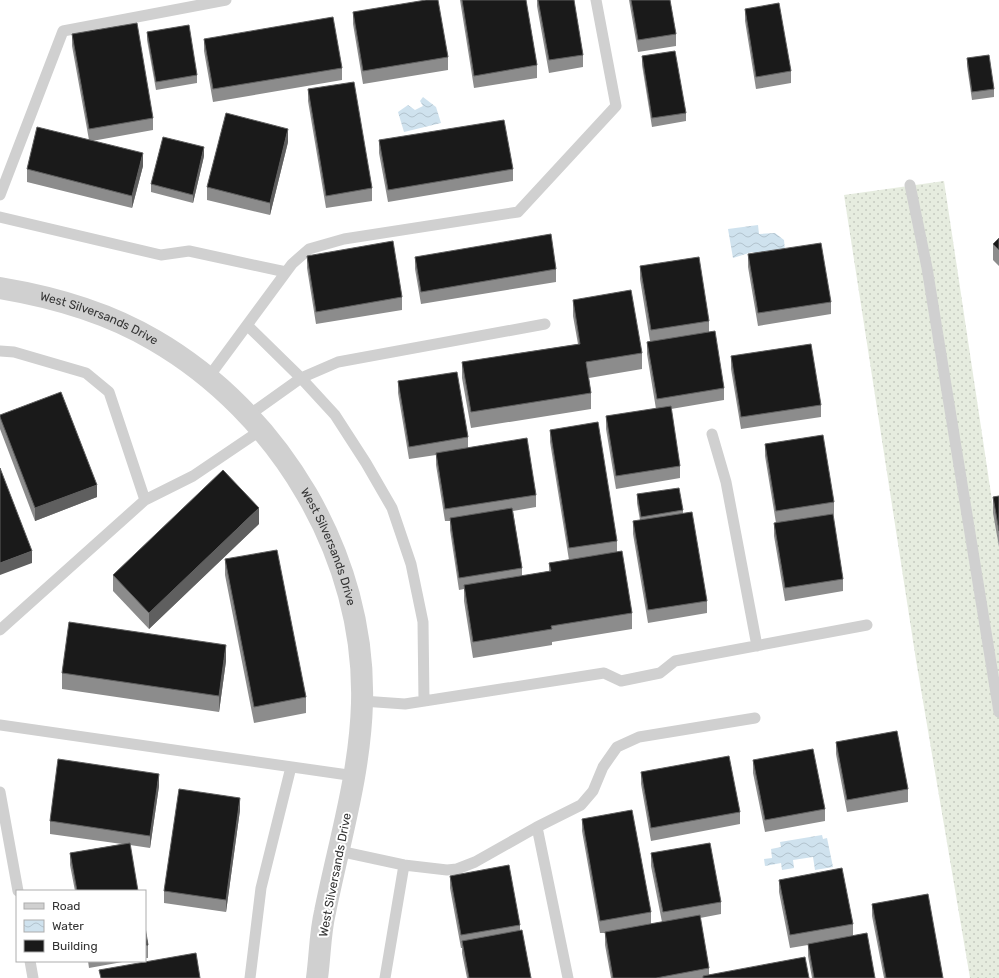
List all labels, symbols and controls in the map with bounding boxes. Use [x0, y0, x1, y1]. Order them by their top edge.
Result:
street label: West Silversands Drive [39, 289, 161, 348]
street label: West Silversands Drive [298, 485, 358, 607]
street label: West Silversands Drive [316, 812, 354, 938]
legend [16, 890, 146, 962]
text: Road [52, 899, 80, 913]
text: Water [52, 919, 84, 933]
text: Building [52, 939, 98, 953]

